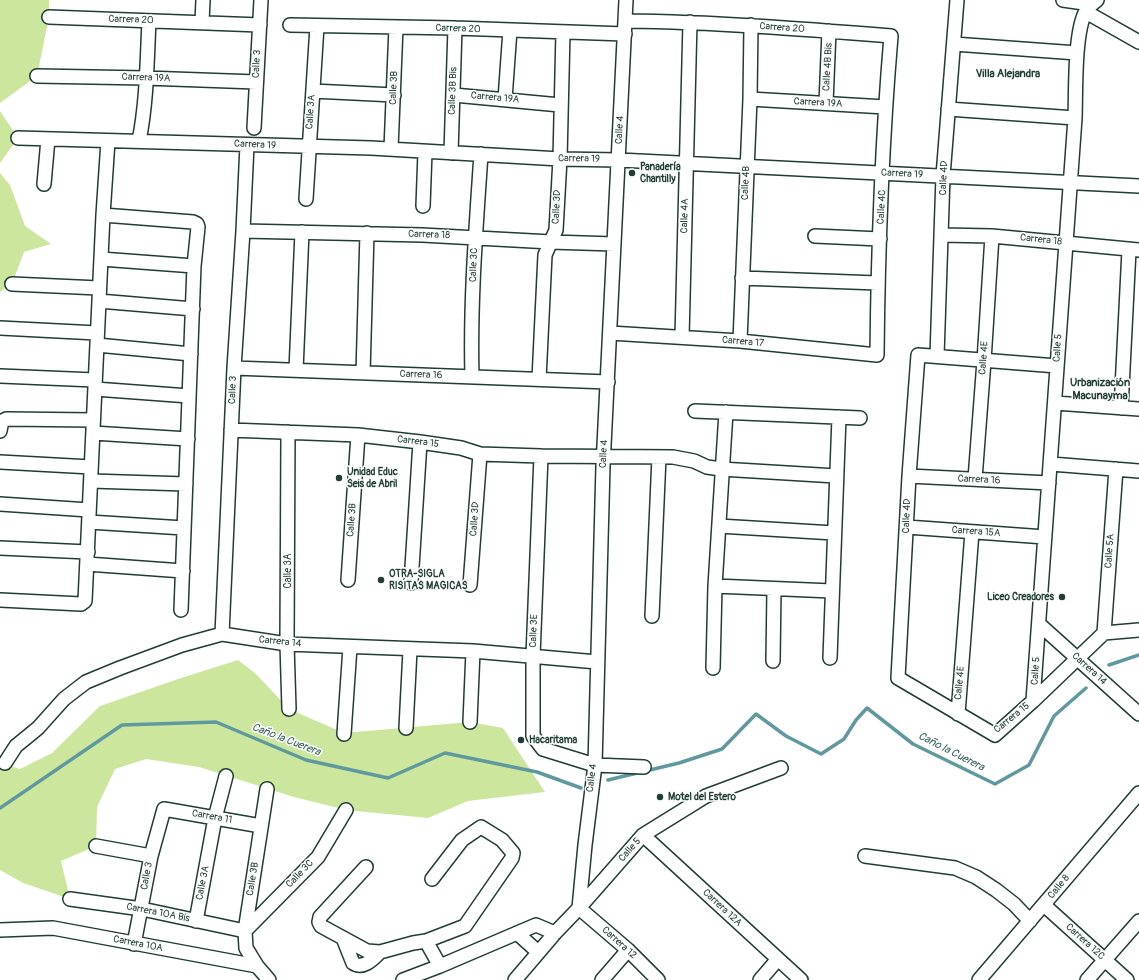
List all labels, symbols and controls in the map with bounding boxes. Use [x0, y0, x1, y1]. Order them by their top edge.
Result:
street label: Carrera 20 [108, 13, 154, 27]
street label: Carrera 20 [759, 20, 805, 36]
street label: Carrera 20 [435, 22, 481, 36]
street label: Calle 4B Bis [821, 43, 835, 91]
street label: Calle 3 [250, 50, 264, 78]
street label: Calle 3B Bis [446, 67, 460, 115]
district label: Villa Alejandra [976, 67, 1040, 81]
street label: Carrera 19A [121, 71, 171, 85]
street label: Calle 3B [387, 71, 401, 105]
street label: Carrera 19A [470, 90, 520, 106]
street label: Calle 3A [304, 94, 318, 130]
street label: Carrera 19A [793, 96, 843, 110]
street label: Calle 4 [613, 115, 627, 145]
street label: Carrera 19 [234, 138, 276, 152]
street label: Carrera 19 [558, 153, 600, 165]
street label: Calle 4D [937, 160, 951, 196]
place label: Panadería Chantilly [640, 161, 681, 184]
street label: Calle 4B [739, 166, 753, 200]
street label: Carrera 19 [881, 167, 923, 181]
marker: Panadería Chantilly [627, 168, 637, 178]
street label: Calle 3D [550, 189, 564, 225]
street label: Calle 4C [875, 189, 889, 225]
street label: Calle 4A [679, 198, 691, 234]
street label: Carrera 18 [408, 228, 450, 242]
street label: Carrera 18 [1019, 232, 1063, 248]
street label: Calle 3C [467, 248, 481, 282]
street label: Carrera 17 [721, 334, 765, 350]
street label: Calle 5 [1051, 334, 1065, 362]
street label: Calle 4E [977, 341, 991, 375]
street label: Carrera 16 [399, 368, 443, 382]
street label: Calle 3 [227, 376, 239, 404]
district label: Urbanización Macunayma [1070, 376, 1130, 402]
street label: Carrera 15 [396, 433, 440, 451]
street label: Calle 4 [597, 439, 611, 469]
place label: Unidad Educ Seis de Abril [347, 466, 398, 490]
marker: Unidad Educ Seis de Abril [334, 473, 344, 483]
street label: Carrera 16 [957, 473, 1001, 487]
street label: Calle 4D [900, 498, 914, 534]
street label: Calle 3D [468, 501, 482, 537]
street label: Calle 3B [345, 503, 359, 537]
street label: Carrera 15A [951, 524, 1001, 540]
street label: Calle 5A [1103, 533, 1117, 569]
street label: Calle 3A [282, 554, 294, 588]
place label: OTRA-SIGLA RISITAS MAGICAS [389, 568, 468, 592]
marker: OTRA-SIGLA RISITAS MAGICAS [376, 575, 386, 585]
place label: Liceo Creadores [987, 591, 1054, 603]
marker: Liceo Creadores [1057, 592, 1067, 602]
street label: Calle 3E [527, 614, 541, 648]
street label: Carrera 14 [258, 634, 302, 650]
street label: Carrera 14 [1069, 650, 1109, 688]
street label: Calle 5 [1029, 657, 1043, 685]
street label: Calle 4E [953, 666, 967, 700]
street label: Carrera 15 [992, 700, 1032, 736]
water label: Caño la Cuerera [250, 721, 322, 759]
water label: Caño la Cuerera [916, 730, 986, 774]
place label: Hacaritama [529, 734, 577, 746]
marker: Hacaritama [516, 735, 526, 745]
street label: Calle 4 [584, 763, 600, 793]
place label: Motel del Estero [668, 791, 736, 803]
marker: Motel del Estero [655, 792, 665, 802]
street label: Carrera 11 [191, 808, 233, 826]
street label: Calle 5 [616, 835, 644, 865]
street label: Calle 3C [284, 857, 316, 891]
street label: Calle 3 [139, 861, 155, 891]
street label: Calle 3B [244, 861, 262, 897]
street label: Calle 3A [194, 865, 212, 901]
street label: Calle 8 [1045, 873, 1073, 901]
street label: Carrera 12A [700, 887, 744, 929]
street label: Carrera 10A Bis [125, 901, 191, 925]
street label: Carrera 12C [1063, 921, 1107, 963]
street label: Carrera 12 [599, 924, 639, 962]
street label: Carrera 10A [112, 933, 164, 955]

